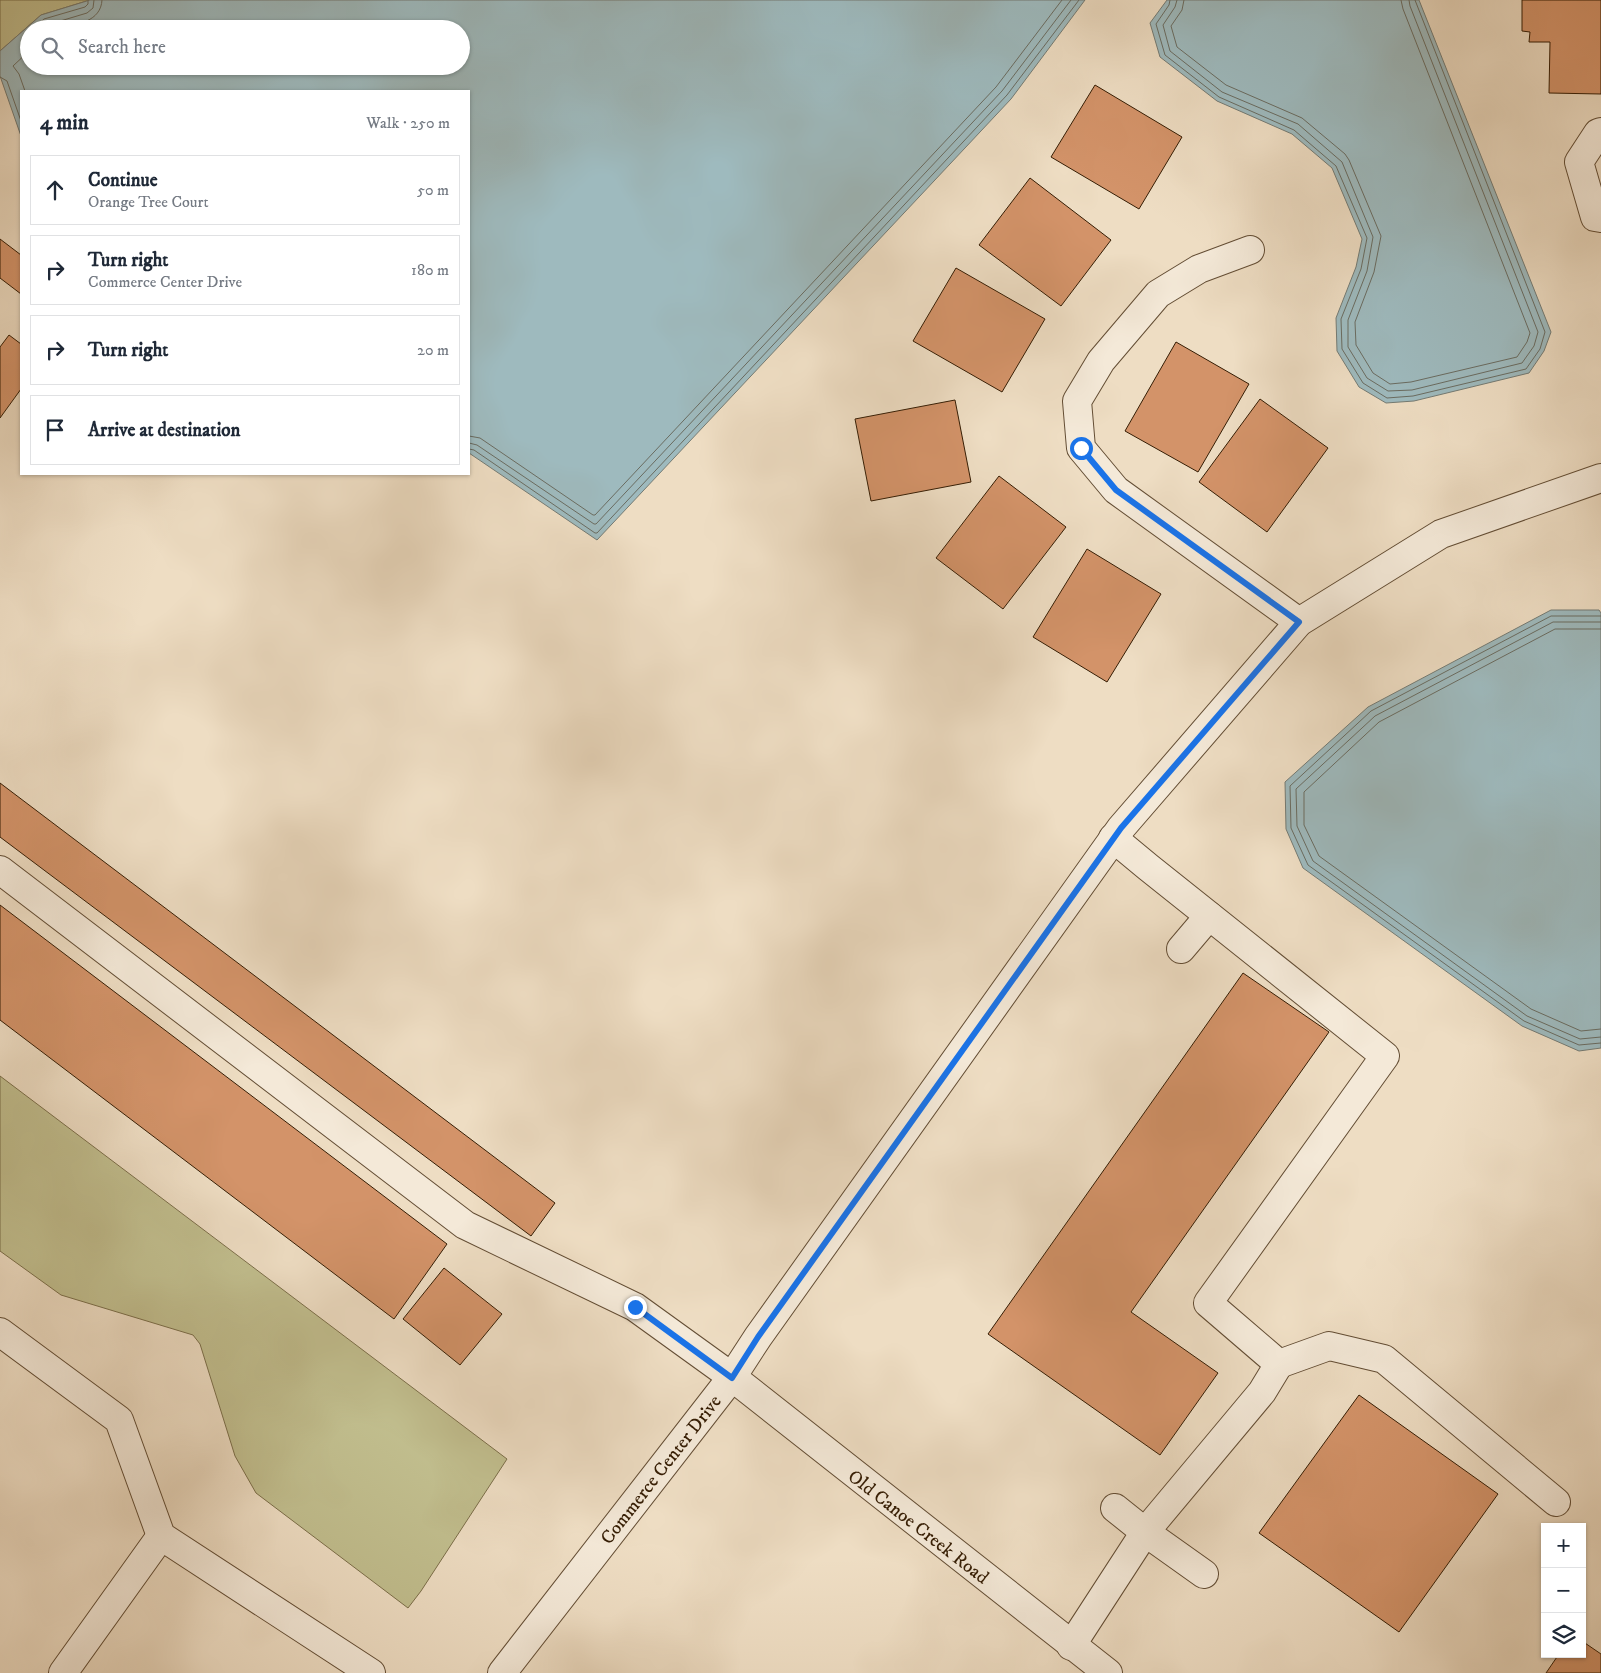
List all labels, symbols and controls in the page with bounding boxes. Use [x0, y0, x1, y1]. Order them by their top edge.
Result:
search box [20, 20, 470, 75]
icon: search [38, 34, 66, 62]
text: Search here [78, 36, 166, 59]
text: 4 min [40, 110, 89, 136]
text: Walk · 250 m [366, 113, 450, 133]
text: Continue [88, 169, 158, 192]
icon: ahead [41, 176, 69, 204]
text: 50 m [417, 180, 449, 200]
text: Orange Tree Court [88, 192, 209, 212]
text: Turn right [88, 249, 168, 272]
icon: right [41, 256, 69, 284]
text: 180 m [411, 260, 449, 280]
text: Commerce Center Drive [88, 272, 242, 292]
icon: right [41, 336, 69, 364]
text: Turn right [88, 339, 168, 362]
text: 20 m [417, 340, 449, 360]
icon: arrive [41, 416, 69, 444]
text: Arrive at destination [88, 419, 240, 442]
route start [1070, 437, 1093, 460]
route end [624, 1296, 647, 1319]
street label: Commerce Center Drive [596, 1391, 727, 1549]
street label: Old Canoe Creek Road [843, 1465, 994, 1590]
map controls [1541, 1523, 1586, 1658]
button: + [1541, 1523, 1586, 1568]
button: − [1541, 1568, 1586, 1613]
button: layers [1541, 1613, 1586, 1658]

